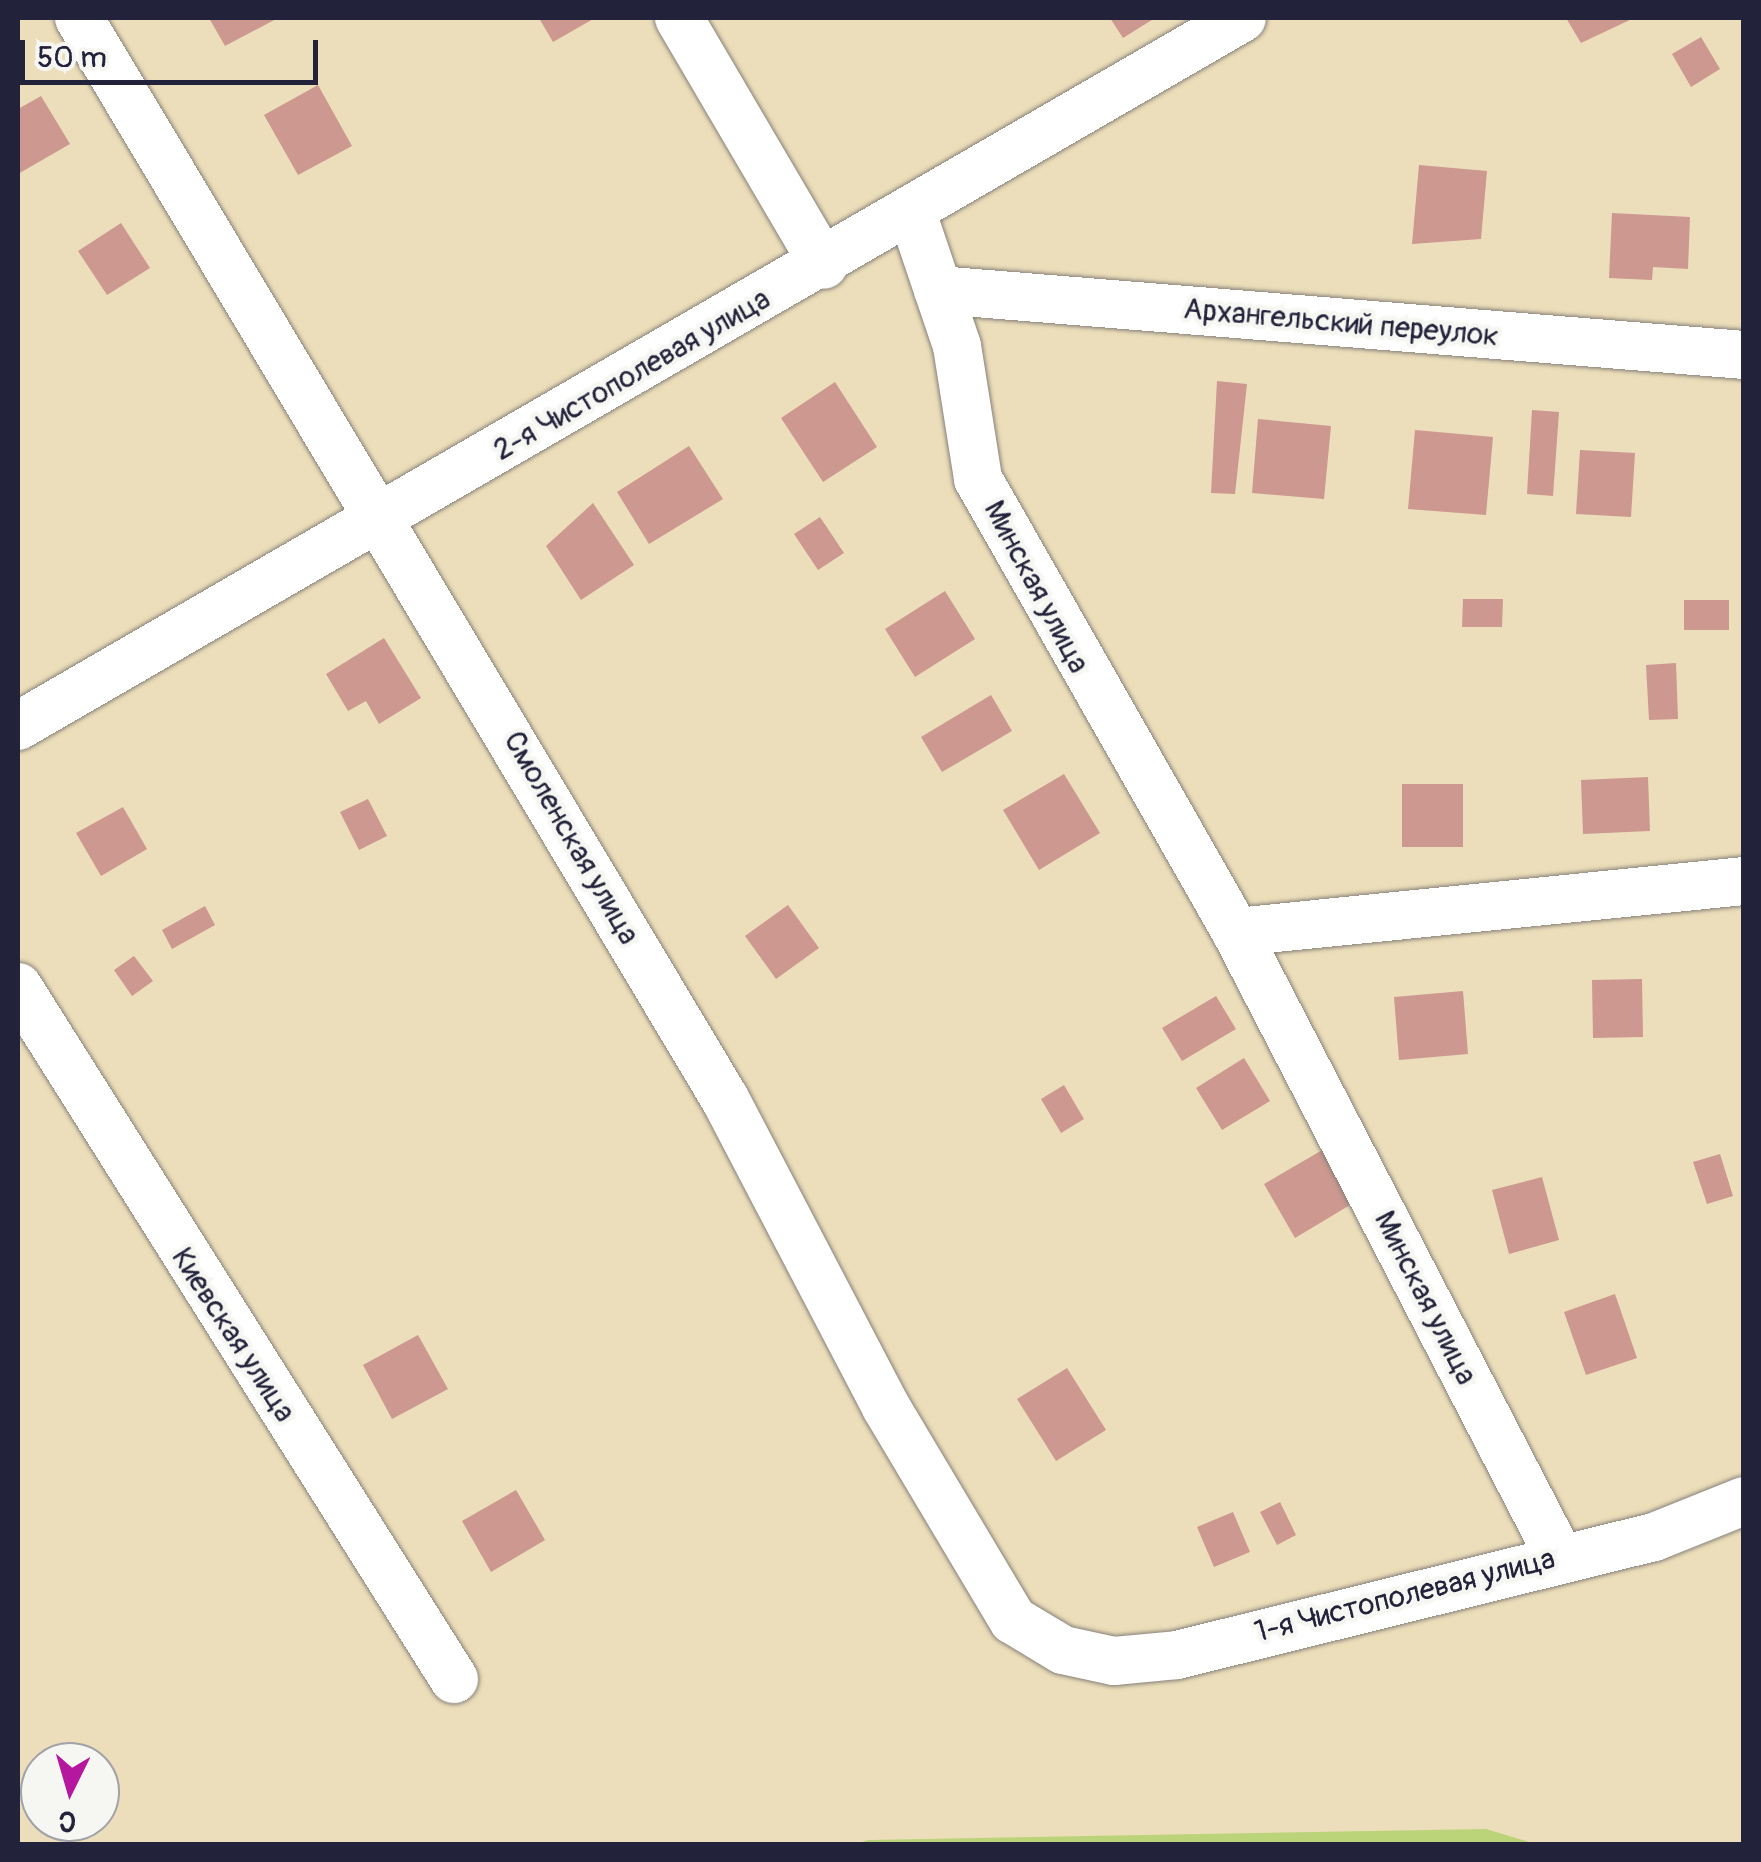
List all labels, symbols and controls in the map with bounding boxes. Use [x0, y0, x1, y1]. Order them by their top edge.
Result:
scale bar [25, 20, 322, 82]
text: 50 m [37, 39, 107, 76]
street label: 2-я Чистополевая улица [487, 281, 777, 469]
street label: Архангельский переулок [1182, 291, 1500, 355]
street label: Минская улица [976, 495, 1096, 679]
street label: Смоленская улица [495, 725, 647, 951]
street label: Минская улица [1366, 1205, 1484, 1391]
street label: Киевская улица [163, 1241, 303, 1429]
street label: 1-я Чистополевая улица [1251, 1541, 1559, 1651]
north arrow [20, 1742, 120, 1842]
text: С [57, 1802, 78, 1839]

